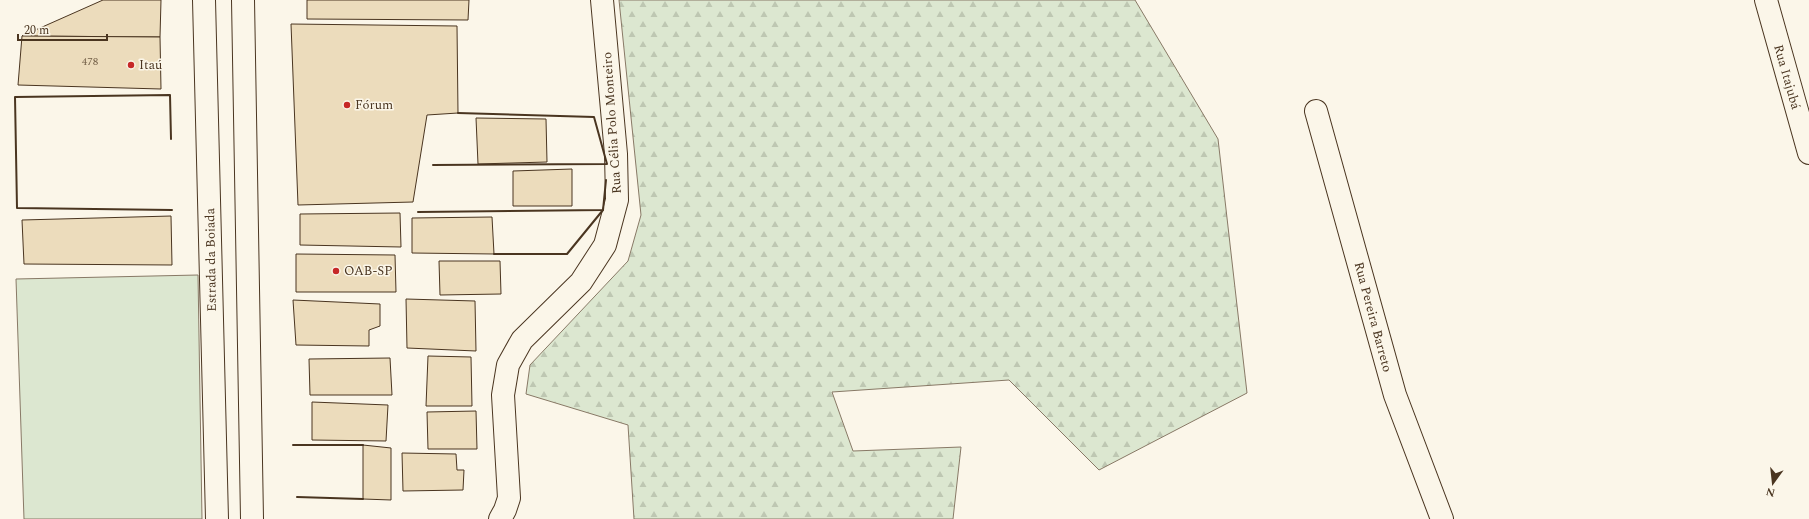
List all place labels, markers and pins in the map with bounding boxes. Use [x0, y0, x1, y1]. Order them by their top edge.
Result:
place label: Itaú [139, 55, 162, 75]
marker: Itaú [126, 60, 136, 70]
place label: Fórum [355, 95, 393, 115]
marker: Fórum [342, 100, 352, 110]
place label: OAB-SP [344, 261, 392, 281]
marker: OAB-SP [331, 266, 341, 276]

